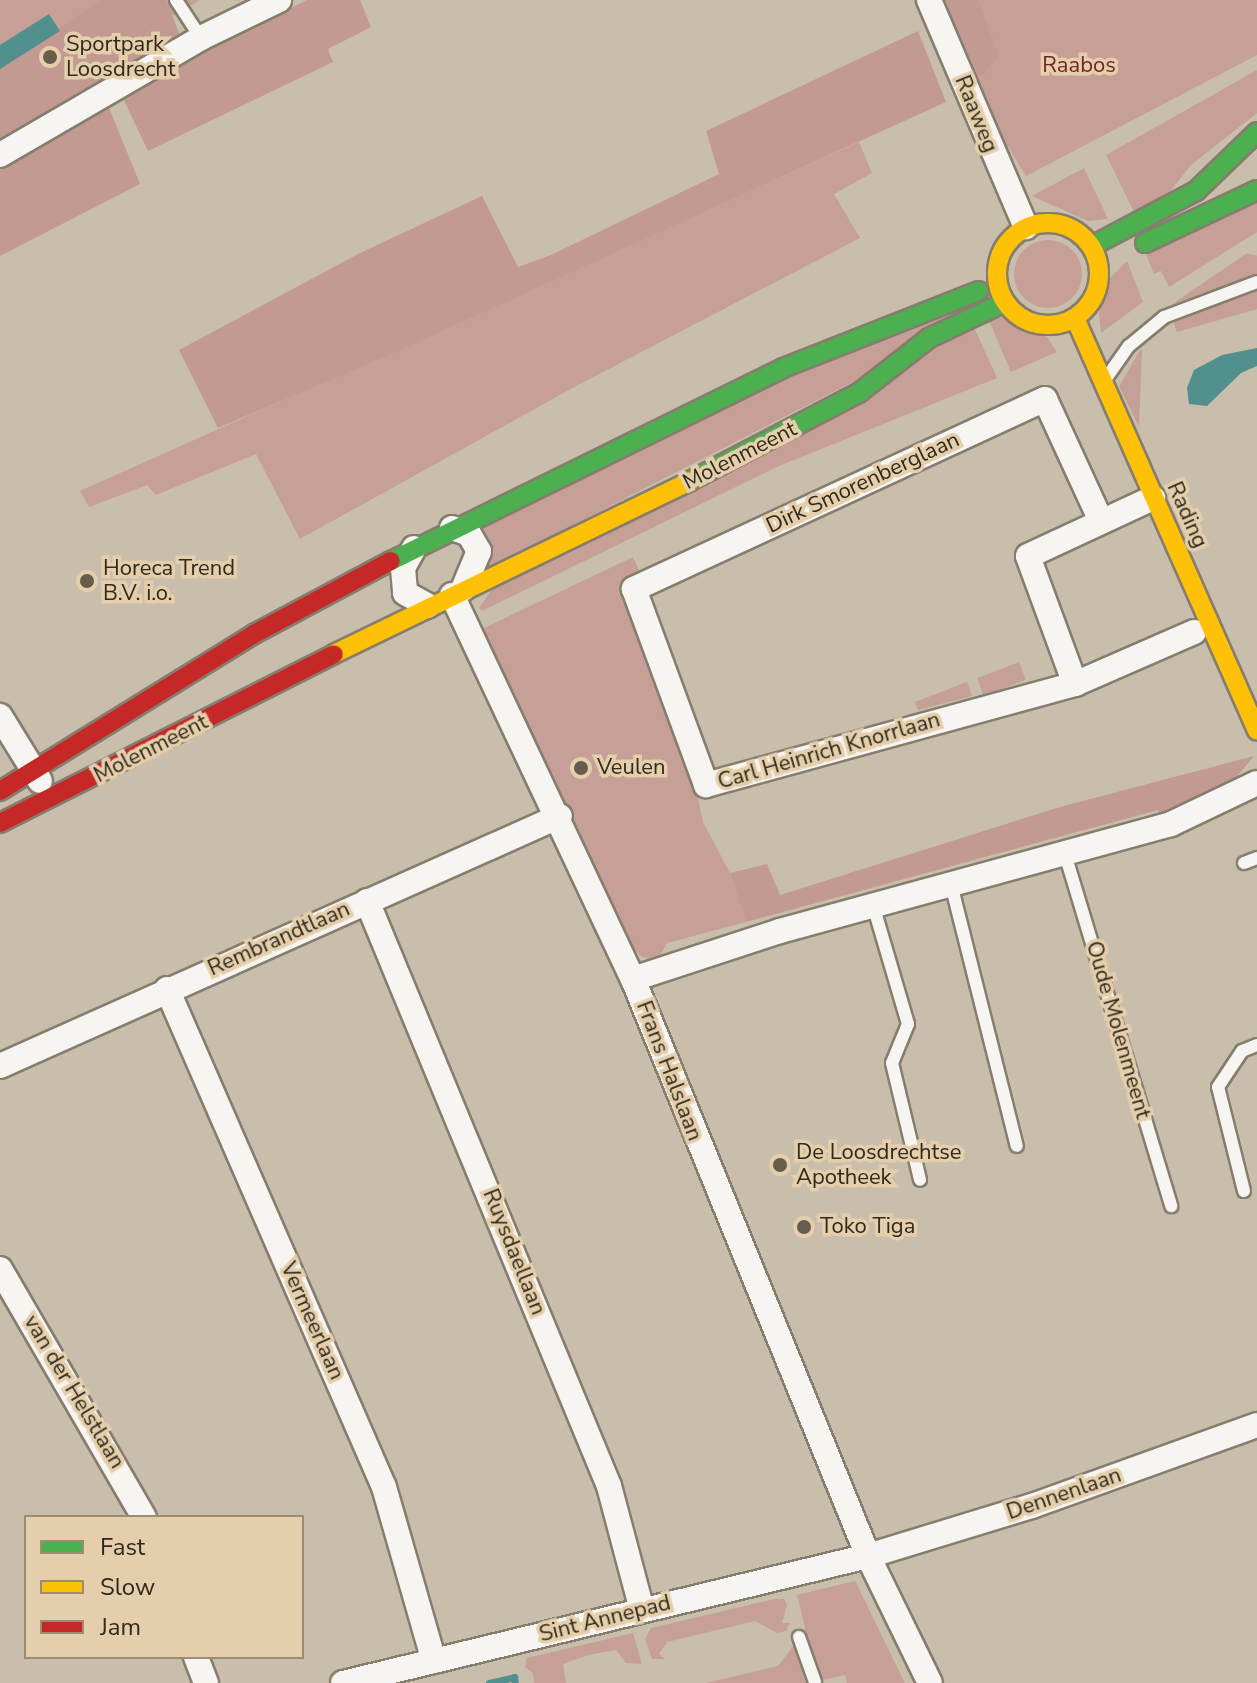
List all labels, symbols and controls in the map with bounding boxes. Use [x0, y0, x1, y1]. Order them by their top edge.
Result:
place label: Sportpark Loosdrecht [66, 31, 176, 82]
marker: Sportpark Loosdrecht [41, 48, 59, 66]
park label: Raabos [1042, 53, 1116, 79]
street label: Raaweg [949, 72, 1003, 156]
street label: Molenmeent [679, 416, 801, 496]
street label: Dirk Smorenberglaan [762, 427, 964, 539]
street label: Rading [1161, 478, 1213, 552]
place label: Horeca Trend B.V. i.o. [103, 555, 235, 606]
marker: Horeca Trend B.V. i.o. [78, 572, 96, 590]
street label: Carl Heinrich Knorrlaan [715, 707, 943, 795]
street label: Molenmeent [90, 709, 212, 789]
place label: Veulen [597, 755, 666, 781]
marker: Veulen [572, 759, 590, 777]
street label: Rembrandtlaan [204, 896, 354, 982]
street label: Oude Molenmeent [1080, 938, 1156, 1122]
street label: Frans Halslaan [630, 997, 708, 1145]
place label: De Loosdrechtse Apotheek [796, 1139, 961, 1190]
marker: De Loosdrechtse Apotheek [771, 1156, 789, 1174]
street label: Ruysdaellaan [477, 1185, 551, 1319]
place label: Toko Tiga [820, 1214, 915, 1240]
marker: Toko Tiga [795, 1218, 813, 1236]
street label: Vermeerlaan [274, 1258, 350, 1384]
street label: van der Helstlaan [18, 1310, 130, 1474]
street label: Dennenlaan [1003, 1462, 1125, 1526]
legend [24, 1515, 304, 1659]
text: Fast [100, 1531, 145, 1563]
text: Slow [100, 1571, 155, 1603]
street label: Sint Annepad [537, 1590, 673, 1648]
text: Jam [100, 1611, 141, 1643]

